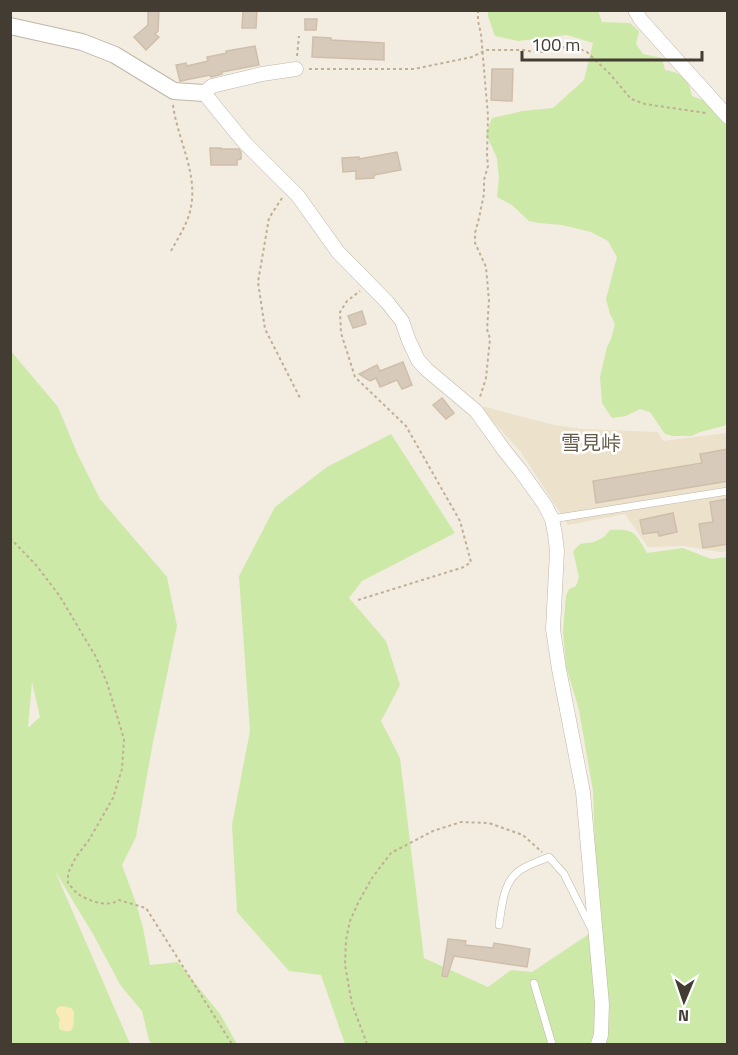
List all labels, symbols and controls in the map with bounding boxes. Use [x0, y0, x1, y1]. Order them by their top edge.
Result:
scale bar [522, 24, 702, 62]
text: 100 m [531, 31, 580, 58]
district label: 雪見峠 [561, 427, 621, 458]
north arrow [654, 971, 714, 1031]
text: N [678, 1004, 689, 1028]

